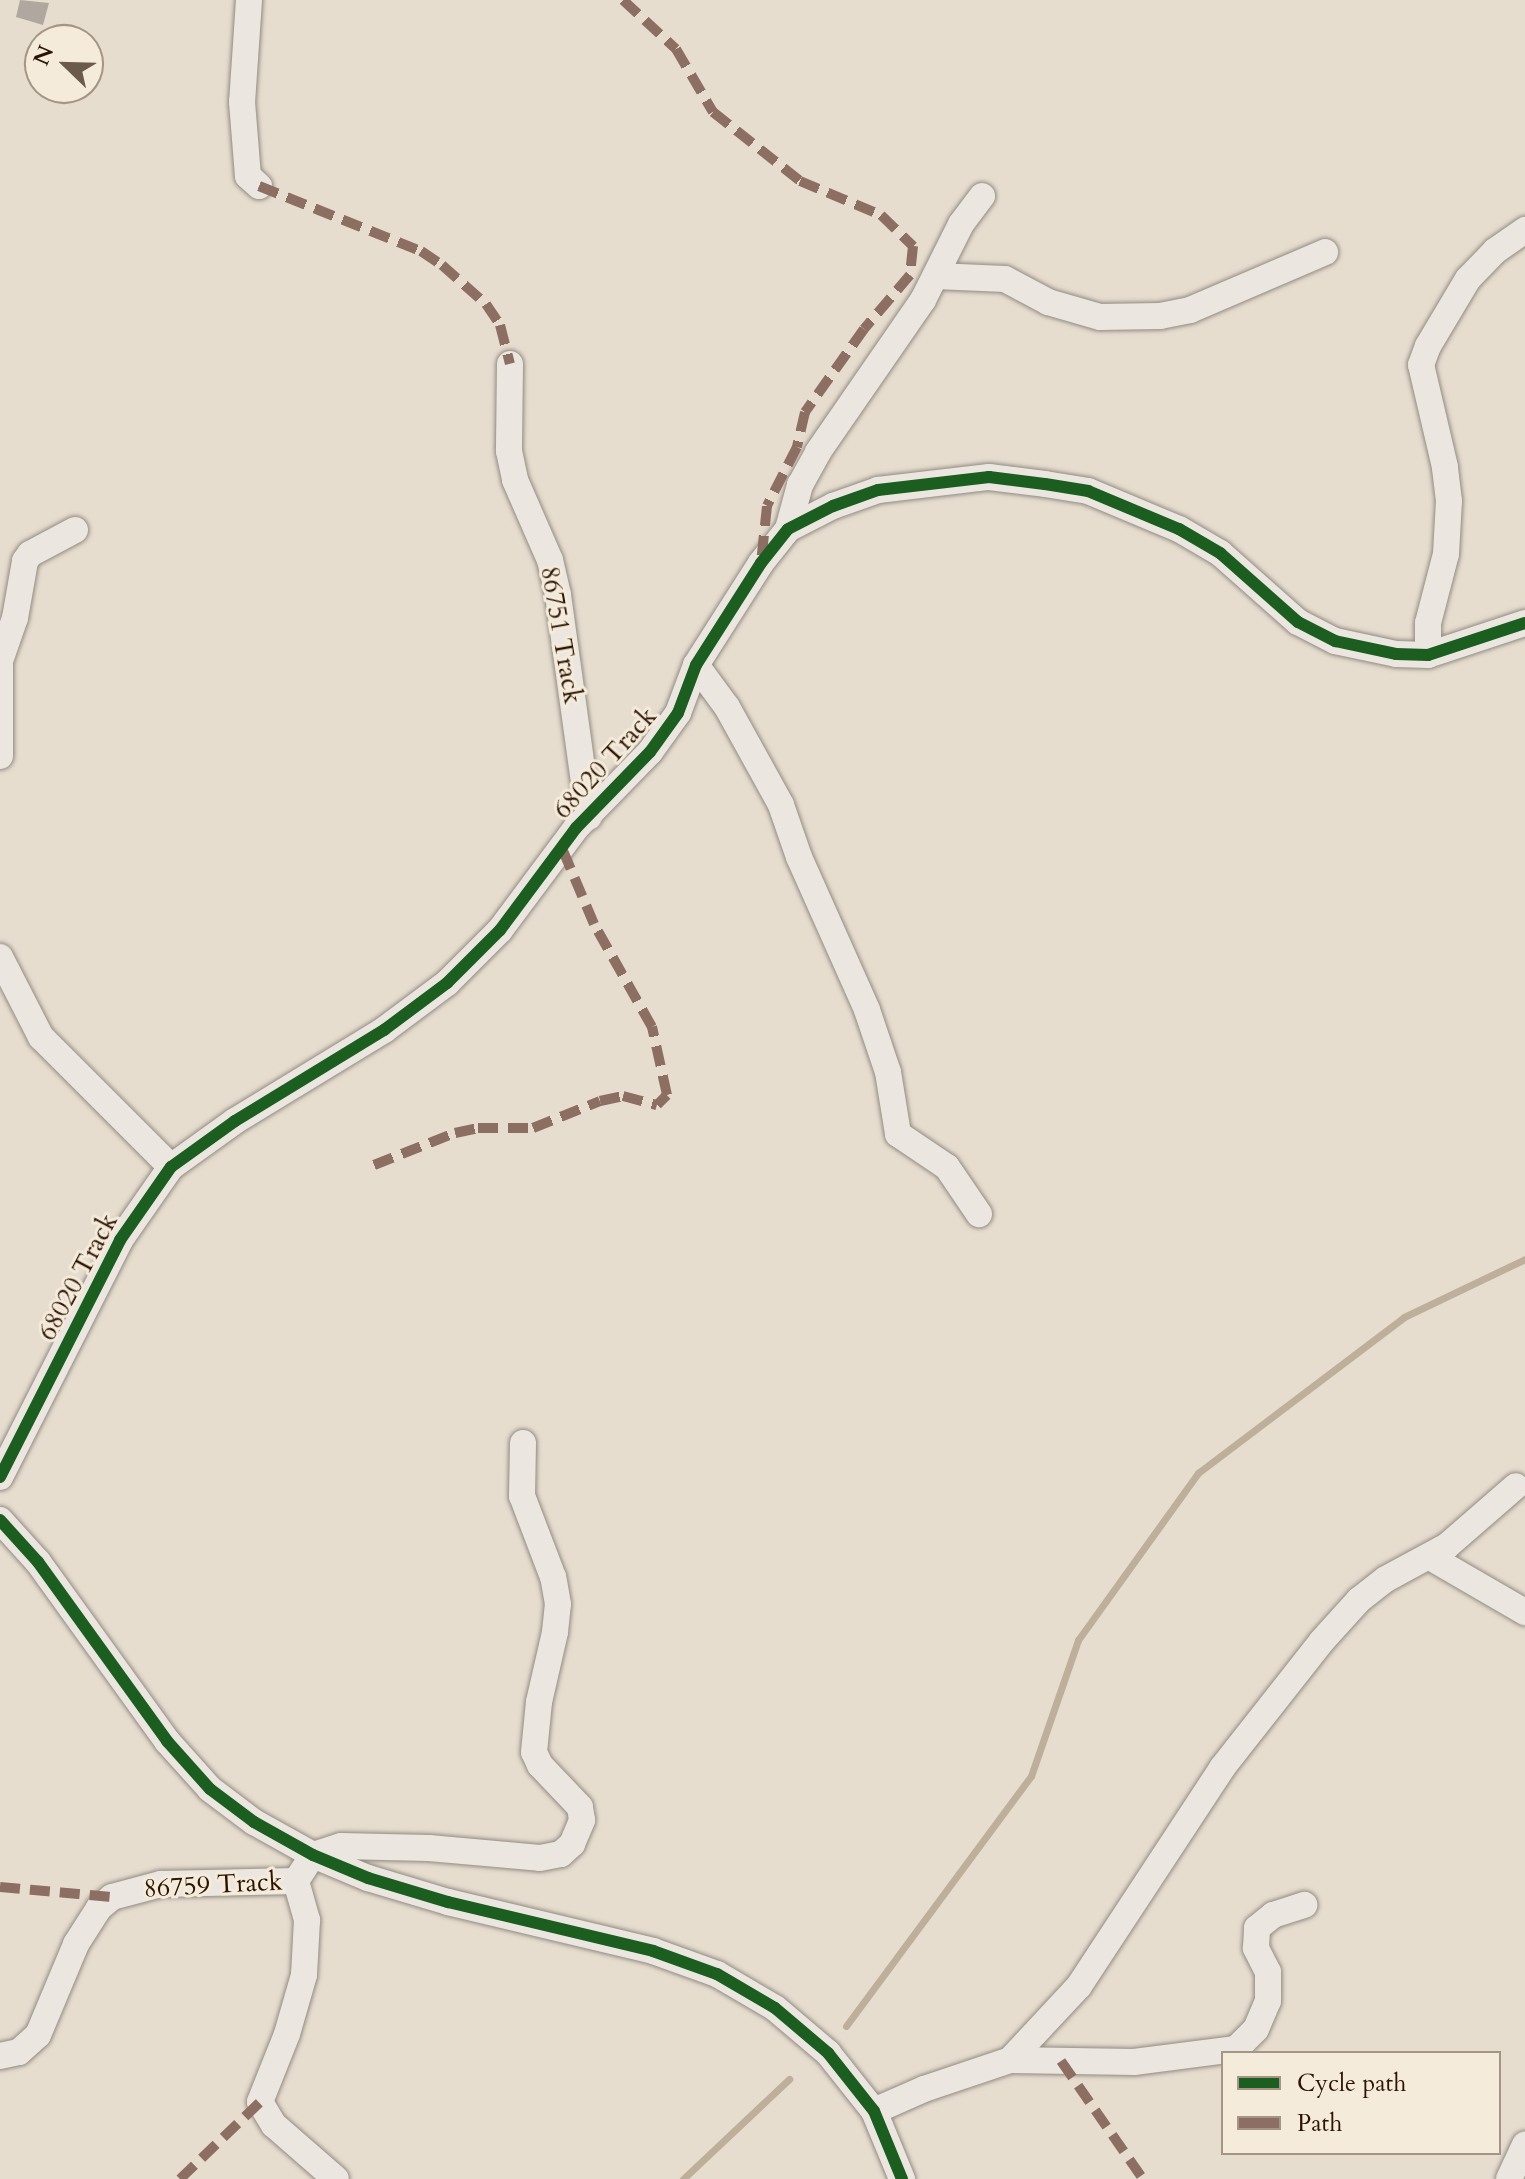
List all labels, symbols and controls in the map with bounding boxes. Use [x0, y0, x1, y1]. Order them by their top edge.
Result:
north arrow [24, 24, 104, 104]
text: N [26, 41, 61, 70]
street label: 86751 Track [534, 564, 588, 706]
street label: 68020 Track [547, 701, 663, 825]
street label: 68020 Track [32, 1208, 124, 1346]
street label: 86759 Track [143, 1866, 283, 1904]
legend [1221, 2051, 1501, 2155]
text: Cycle path [1297, 2067, 1406, 2100]
text: Path [1297, 2107, 1342, 2140]

